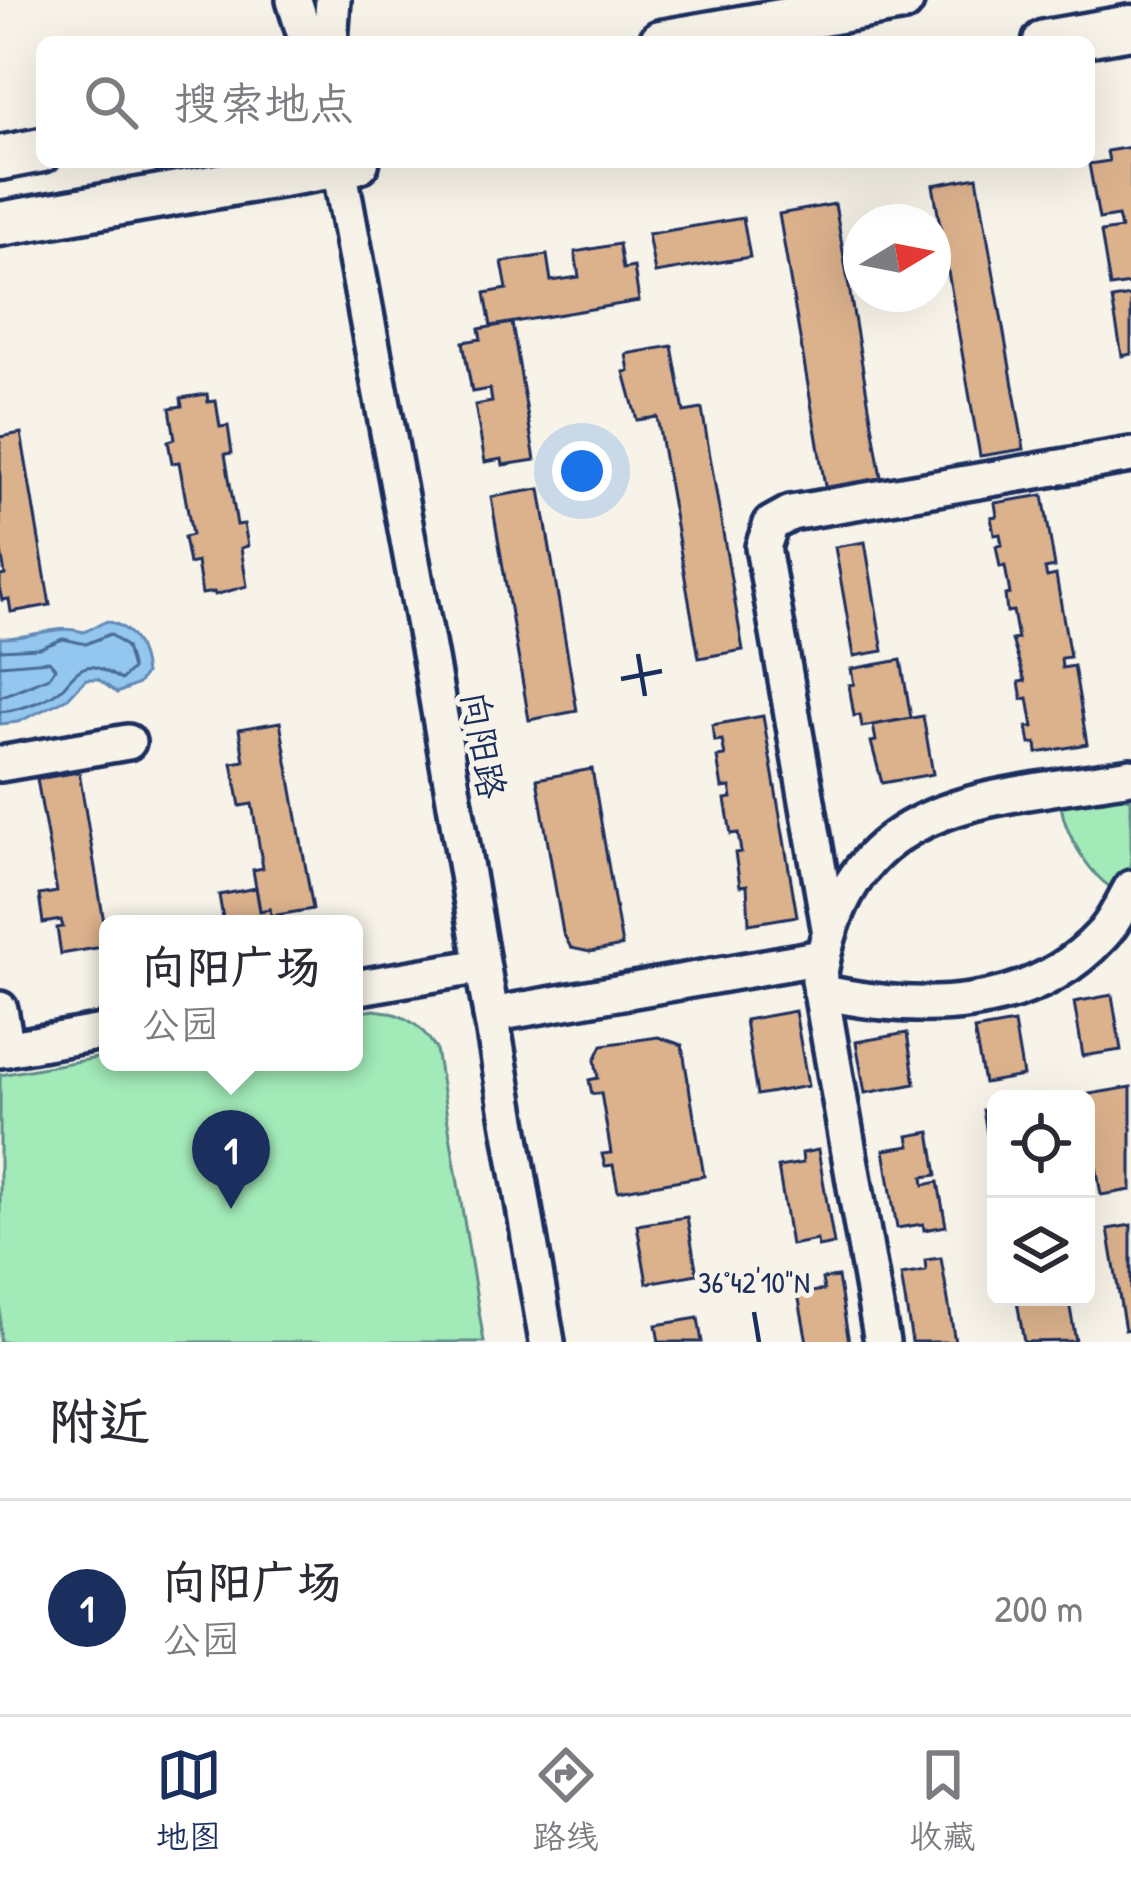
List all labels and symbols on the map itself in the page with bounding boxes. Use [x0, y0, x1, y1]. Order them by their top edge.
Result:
north arrow [843, 204, 951, 312]
your location [552, 441, 612, 501]
street label: 向阳路 [451, 687, 518, 802]
pin: 1 [192, 1110, 270, 1209]
text: 36°42'10"N [698, 1262, 810, 1302]

